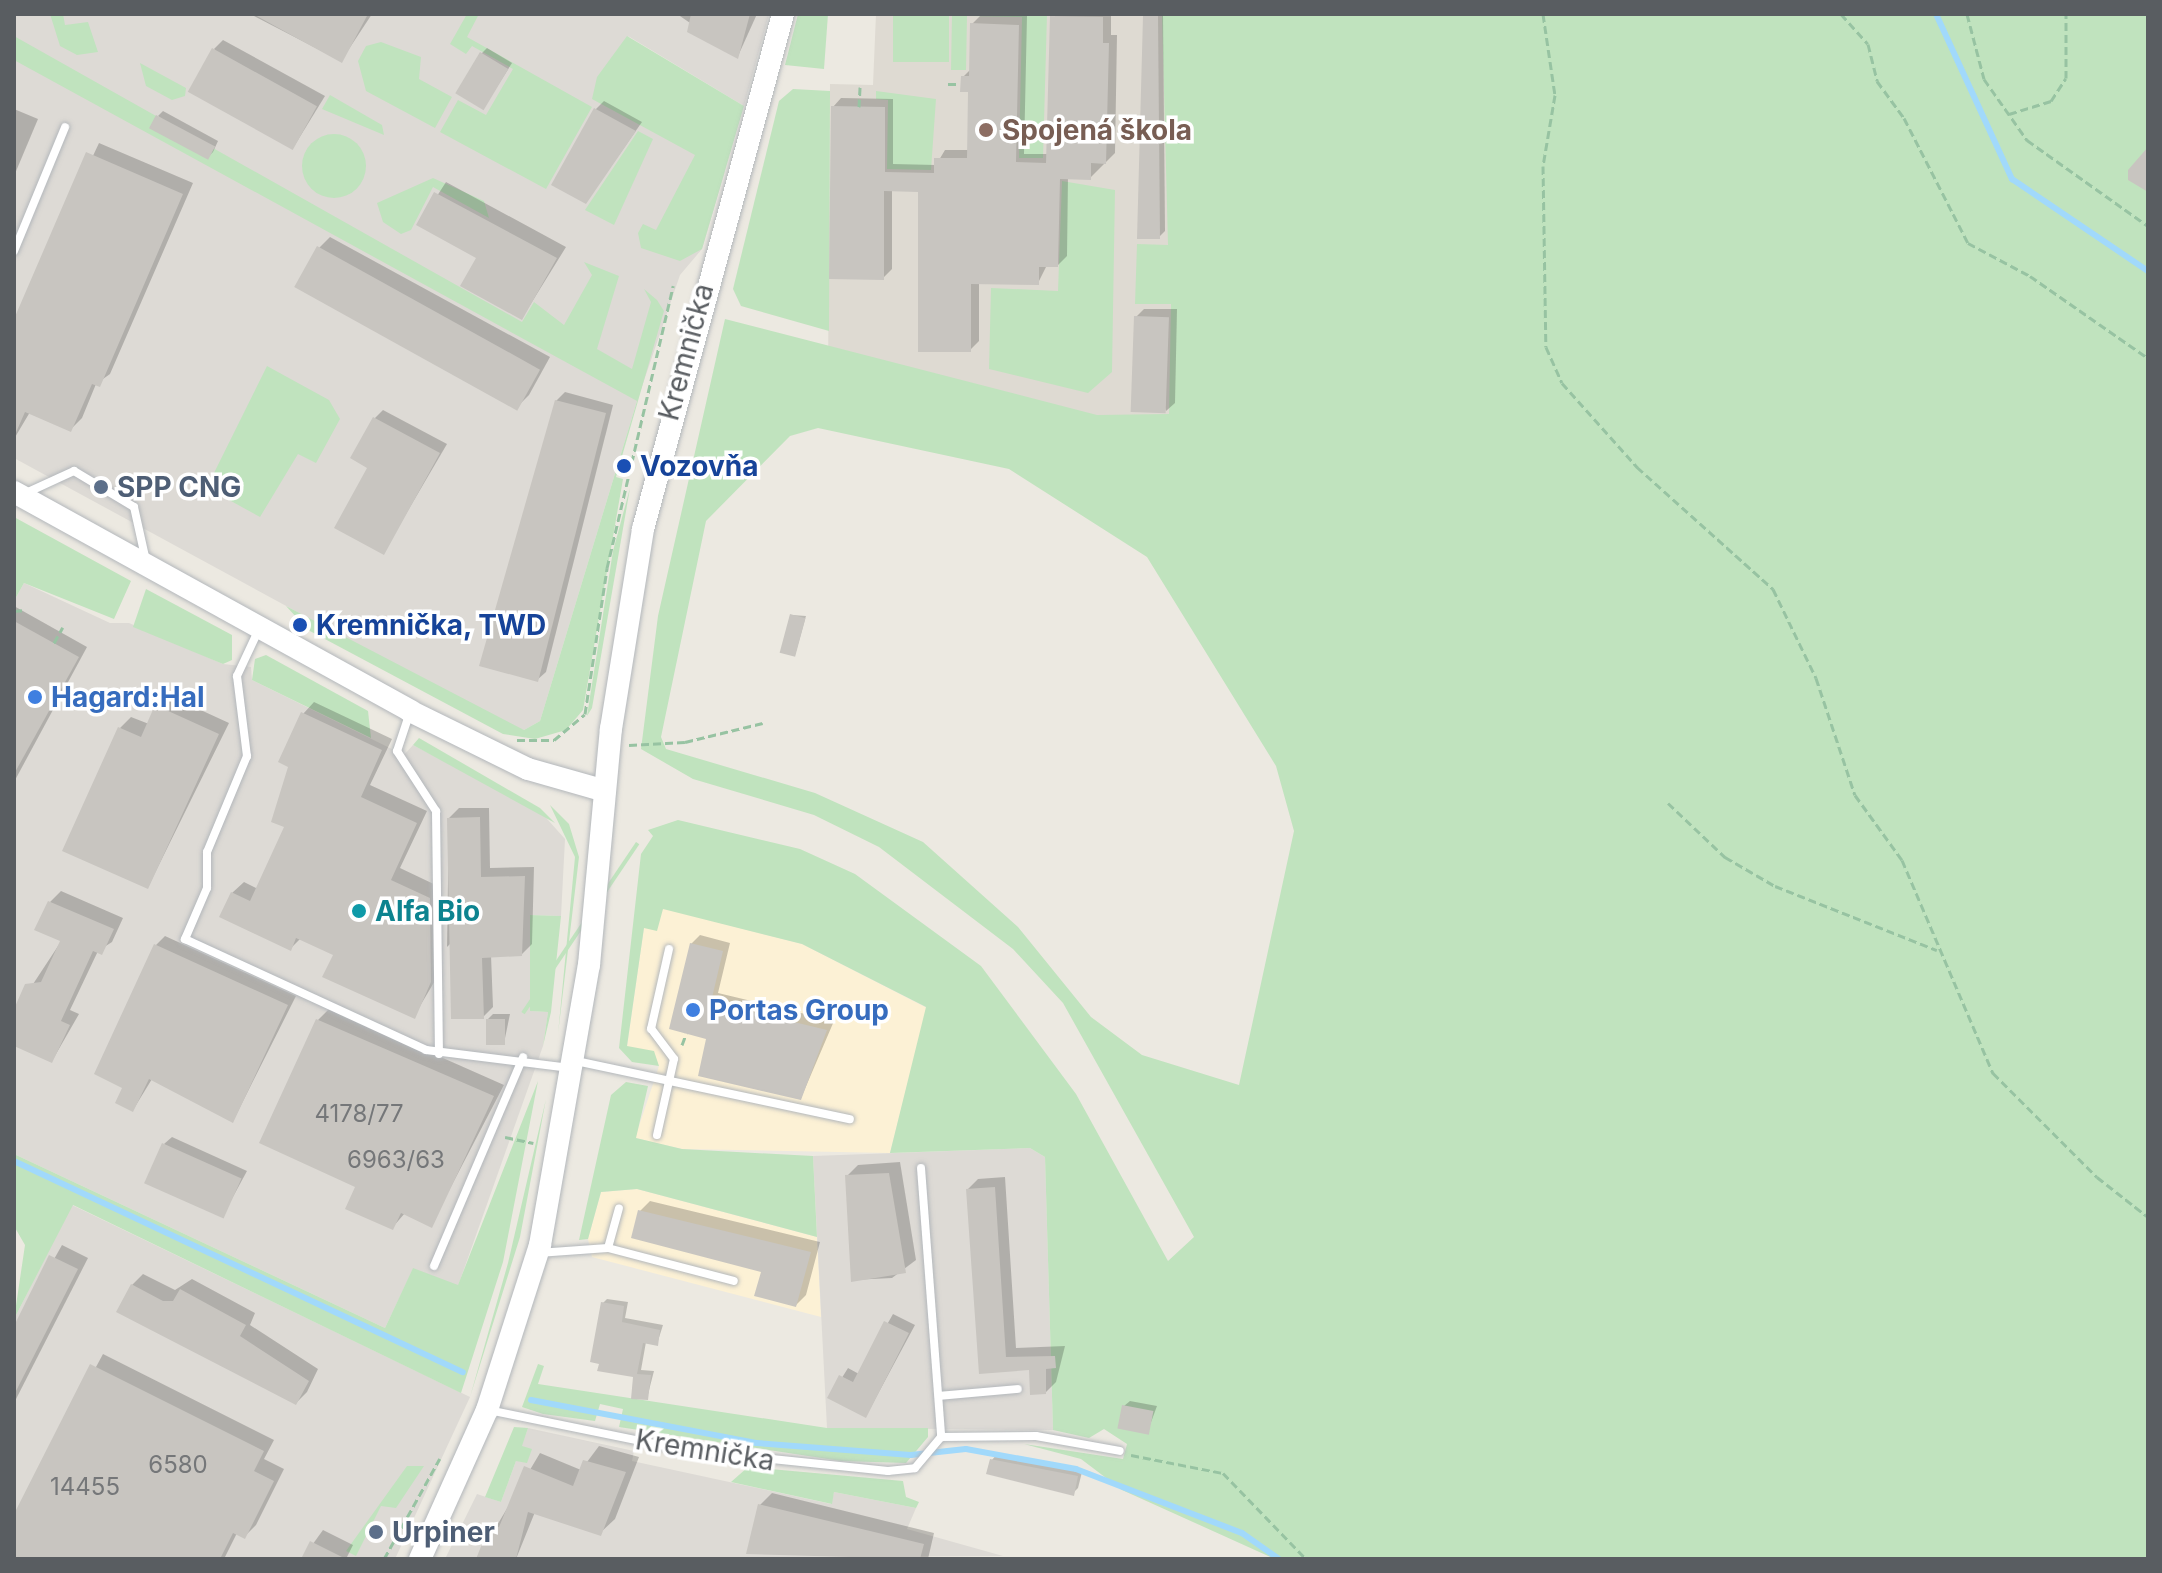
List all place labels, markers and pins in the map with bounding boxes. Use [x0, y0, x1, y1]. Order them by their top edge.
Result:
place label: Spojená škola [1002, 113, 1192, 147]
marker: Spojená škola [977, 121, 995, 139]
place label: Vozovňa [640, 449, 758, 483]
marker: Vozovňa [615, 457, 633, 475]
place label: SPP CNG [117, 470, 241, 504]
marker: SPP CNG [92, 478, 110, 496]
place label: Kremnička, TWD [316, 608, 547, 642]
marker: Kremnička, TWD [291, 616, 309, 634]
place label: Hagard:Hal [51, 680, 205, 714]
marker: Hagard:Hal [26, 688, 44, 706]
place label: Alfa Bio [375, 894, 480, 928]
marker: Alfa Bio [350, 902, 368, 920]
place label: Portas Group [709, 993, 889, 1027]
marker: Portas Group [684, 1001, 702, 1019]
place label: Urpiner [392, 1515, 495, 1549]
marker: Urpiner [367, 1523, 385, 1541]

